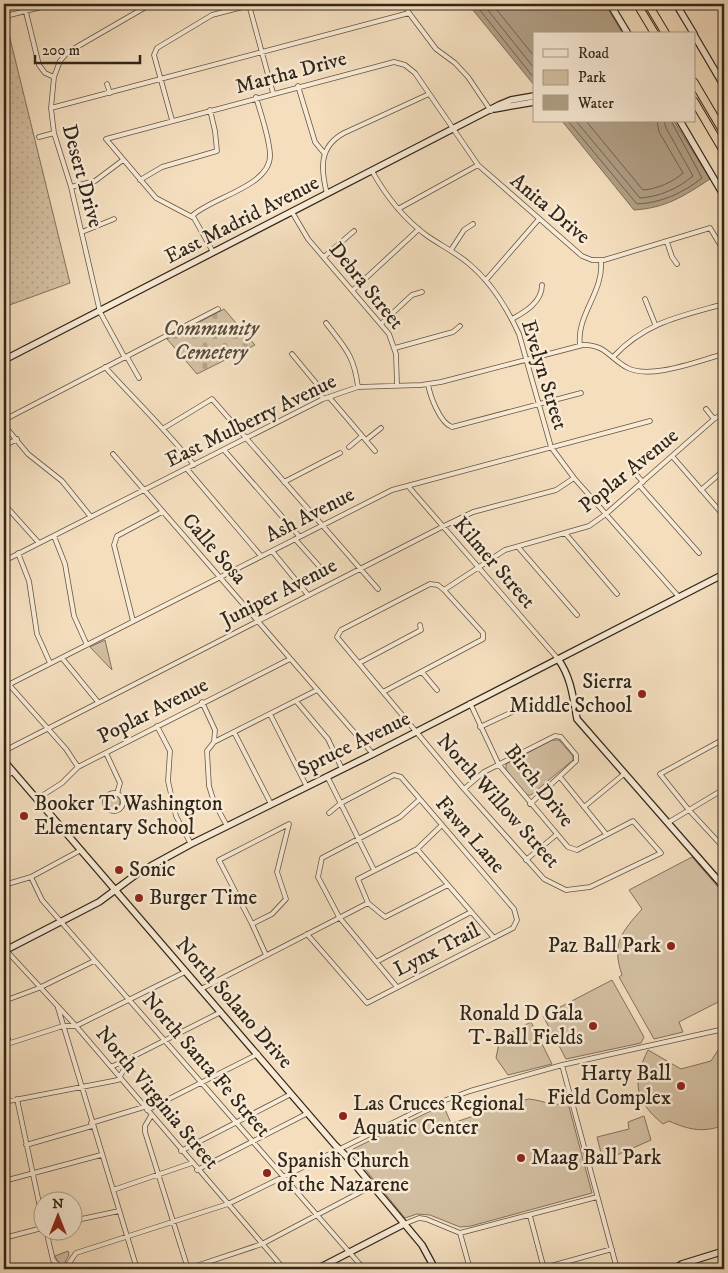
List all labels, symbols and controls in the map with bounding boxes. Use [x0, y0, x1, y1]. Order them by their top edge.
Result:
scale bar [35, 32, 140, 64]
legend [533, 32, 696, 122]
text: 200 m [42, 41, 80, 60]
text: Road [578, 44, 610, 63]
street label: Martha Drive [233, 46, 350, 100]
text: Park [578, 68, 607, 87]
text: Water [577, 94, 614, 113]
street label: Desert Drive [56, 122, 108, 231]
street label: Anita Drive [505, 168, 596, 250]
street label: East Madrid Avenue [161, 170, 324, 270]
street label: Debra Street [323, 237, 409, 335]
park label: Community Cemetery [163, 316, 261, 366]
street label: Evelyn Street [515, 317, 573, 433]
street label: East Mulberry Avenue [161, 368, 341, 474]
street label: Poplar Avenue [574, 423, 684, 519]
street label: Ash Avenue [261, 481, 359, 548]
street label: Calle Sosa [176, 508, 252, 590]
street label: Kilmer Street [447, 512, 541, 614]
street label: Juniper Avenue [215, 553, 342, 634]
place label: Sierra Middle School [509, 669, 633, 719]
street label: Poplar Avenue [93, 672, 213, 750]
marker: Sierra Middle School [636, 688, 648, 700]
street label: Spruce Avenue [293, 705, 415, 782]
street label: North Willow Street [431, 728, 565, 874]
street label: Birch Drive [499, 740, 579, 833]
place label: Booker T. Washington Elementary School [34, 791, 223, 841]
street label: Fawn Lane [429, 791, 511, 879]
marker: Booker T. Washington Elementary School [18, 810, 30, 822]
place label: Sonic [129, 857, 176, 883]
marker: Sonic [113, 864, 125, 876]
place label: Burger Time [149, 885, 257, 911]
marker: Burger Time [133, 892, 145, 904]
street label: Lynx Trail [390, 917, 485, 983]
street label: North Solano Drive [170, 932, 298, 1074]
place label: Paz Ball Park [548, 933, 662, 959]
marker: Paz Ball Park [665, 940, 677, 952]
street label: North Santa Fe Street [136, 987, 276, 1143]
place label: Ronald D Gala T-Ball Fields [459, 1001, 583, 1051]
marker: Ronald D Gala T-Ball Fields [587, 1020, 599, 1032]
street label: North Virginia Street [90, 1021, 224, 1175]
place label: Harty Ball Field Complex [547, 1061, 672, 1111]
marker: Harty Ball Field Complex [675, 1080, 687, 1092]
place label: Las Cruces Regional Aquatic Center [353, 1091, 525, 1141]
marker: Las Cruces Regional Aquatic Center [337, 1110, 349, 1122]
place label: Maag Ball Park [531, 1145, 662, 1171]
place label: Spanish Church of the Nazarene [277, 1148, 409, 1198]
marker: Maag Ball Park [515, 1152, 527, 1164]
marker: Spanish Church of the Nazarene [261, 1167, 273, 1179]
north arrow [32, 1190, 82, 1240]
text: N [52, 1195, 64, 1213]

